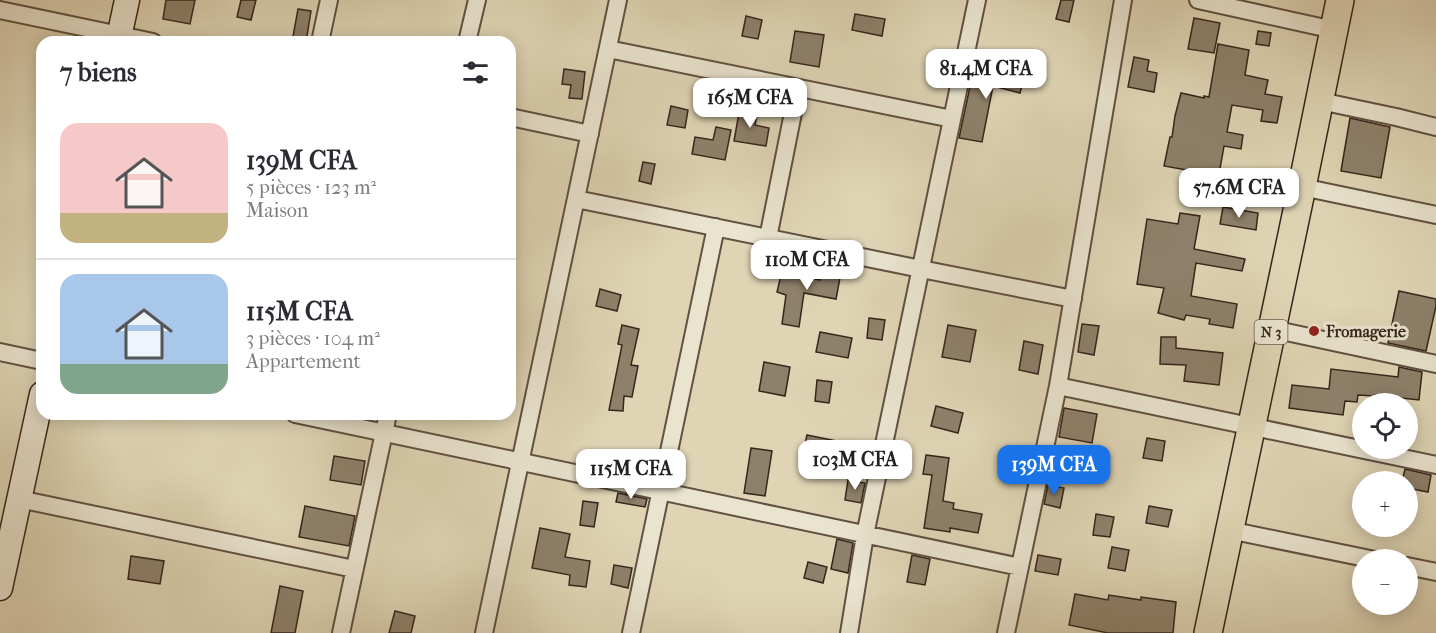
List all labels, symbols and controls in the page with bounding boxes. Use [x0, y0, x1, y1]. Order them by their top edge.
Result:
pin: 81.4M CFA [917, 49, 1055, 100]
icon: filters [459, 56, 492, 89]
text: 7 biens [60, 57, 137, 88]
text: 81.4M CFA [940, 57, 1032, 80]
pin: 165M CFA [688, 78, 812, 129]
text: 165M CFA [707, 86, 793, 109]
text: 139M CFA [246, 145, 357, 176]
icon: home [108, 147, 180, 219]
pin: 57.6M CFA [1170, 168, 1308, 219]
text: 5 pièces · 123 m² [246, 176, 376, 199]
text: 57.6M CFA [1193, 176, 1285, 199]
text: Maison [246, 199, 308, 222]
pin: 110M CFA [745, 240, 869, 291]
text: 110M CFA [765, 248, 849, 271]
text: 115M CFA [246, 296, 353, 327]
icon: home [108, 298, 180, 370]
road number: N 3 [1254, 320, 1288, 344]
place label: Fromagerie [1325, 322, 1406, 342]
marker: Fromagerie [1307, 324, 1321, 338]
text: 3 pièces · 104 m² [246, 327, 380, 350]
text: Appartement [246, 350, 361, 373]
map controls [1352, 393, 1418, 615]
button: locate [1352, 393, 1418, 459]
pin: 103M CFA [793, 440, 917, 491]
pin: 139M CFA [992, 445, 1116, 496]
text: 103M CFA [812, 448, 898, 471]
pin: 115M CFA [569, 449, 693, 500]
text: 139M CFA [1011, 453, 1097, 476]
text: 115M CFA [590, 457, 672, 480]
button: + [1352, 471, 1418, 537]
button: − [1352, 549, 1418, 615]

